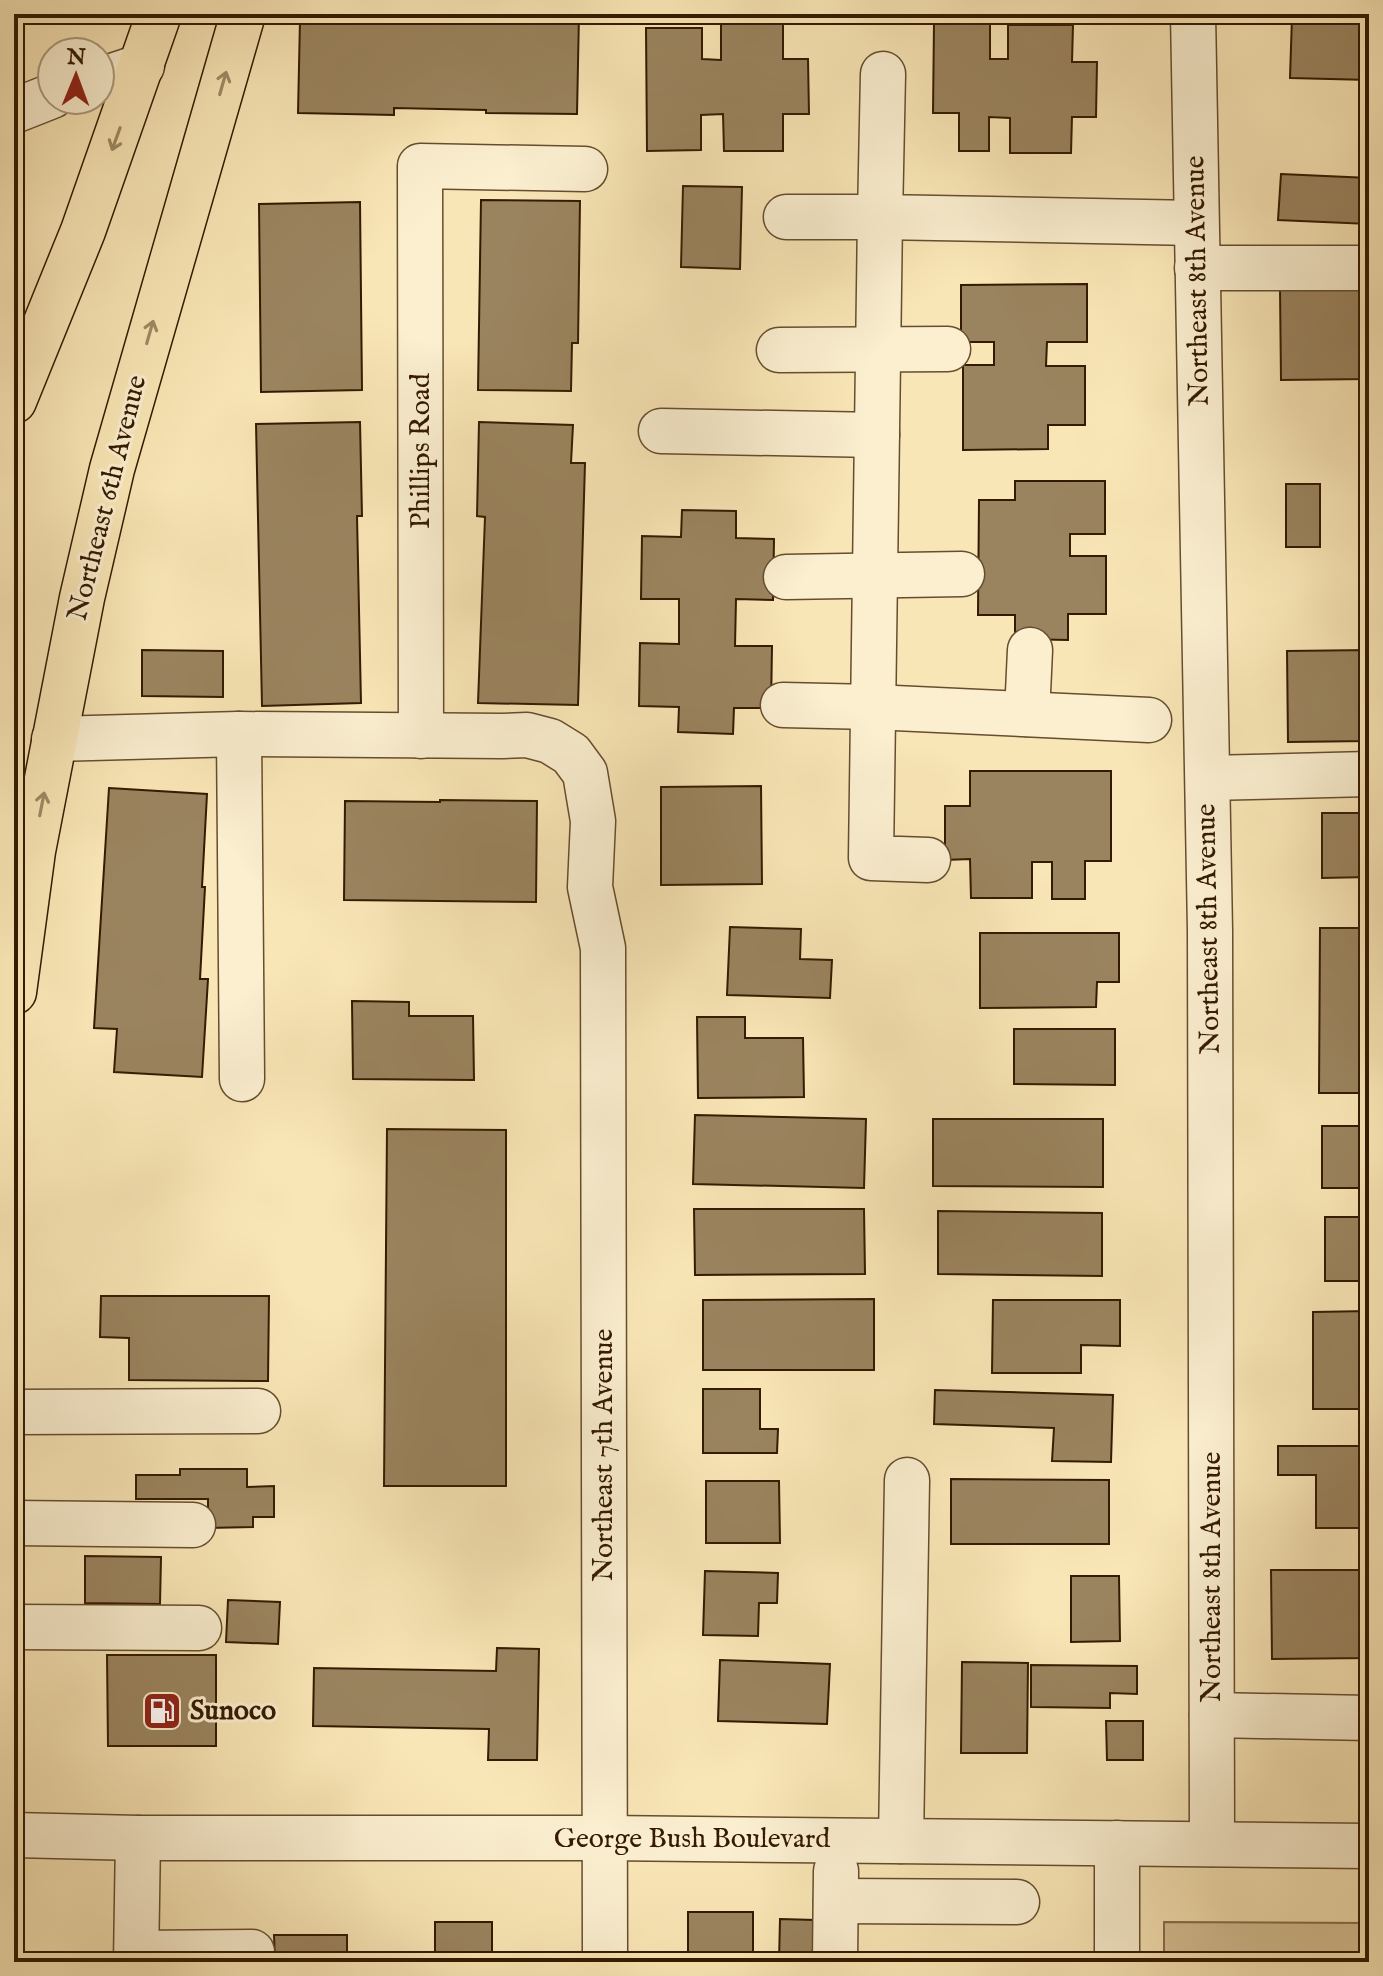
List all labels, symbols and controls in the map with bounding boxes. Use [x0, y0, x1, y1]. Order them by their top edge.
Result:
north arrow [36, 36, 116, 116]
text: N [66, 44, 86, 72]
one-way arrow [216, 70, 231, 96]
one-way arrow [107, 126, 122, 151]
street label: Northeast 8th Avenue [1178, 155, 1218, 407]
one-way arrow [143, 320, 158, 346]
street label: Northeast 6th Avenue [61, 372, 155, 624]
street label: Phillips Road [404, 373, 439, 529]
one-way arrow [36, 792, 51, 817]
street label: Northeast 8th Avenue [1189, 803, 1229, 1055]
street label: Northeast 7th Avenue [587, 1328, 622, 1581]
street label: Northeast 8th Avenue [1195, 1451, 1230, 1702]
fuel station icon: Sunoco [141, 1690, 183, 1732]
place label: Sunoco [190, 1694, 276, 1729]
street label: George Bush Boulevard [554, 1822, 830, 1857]

